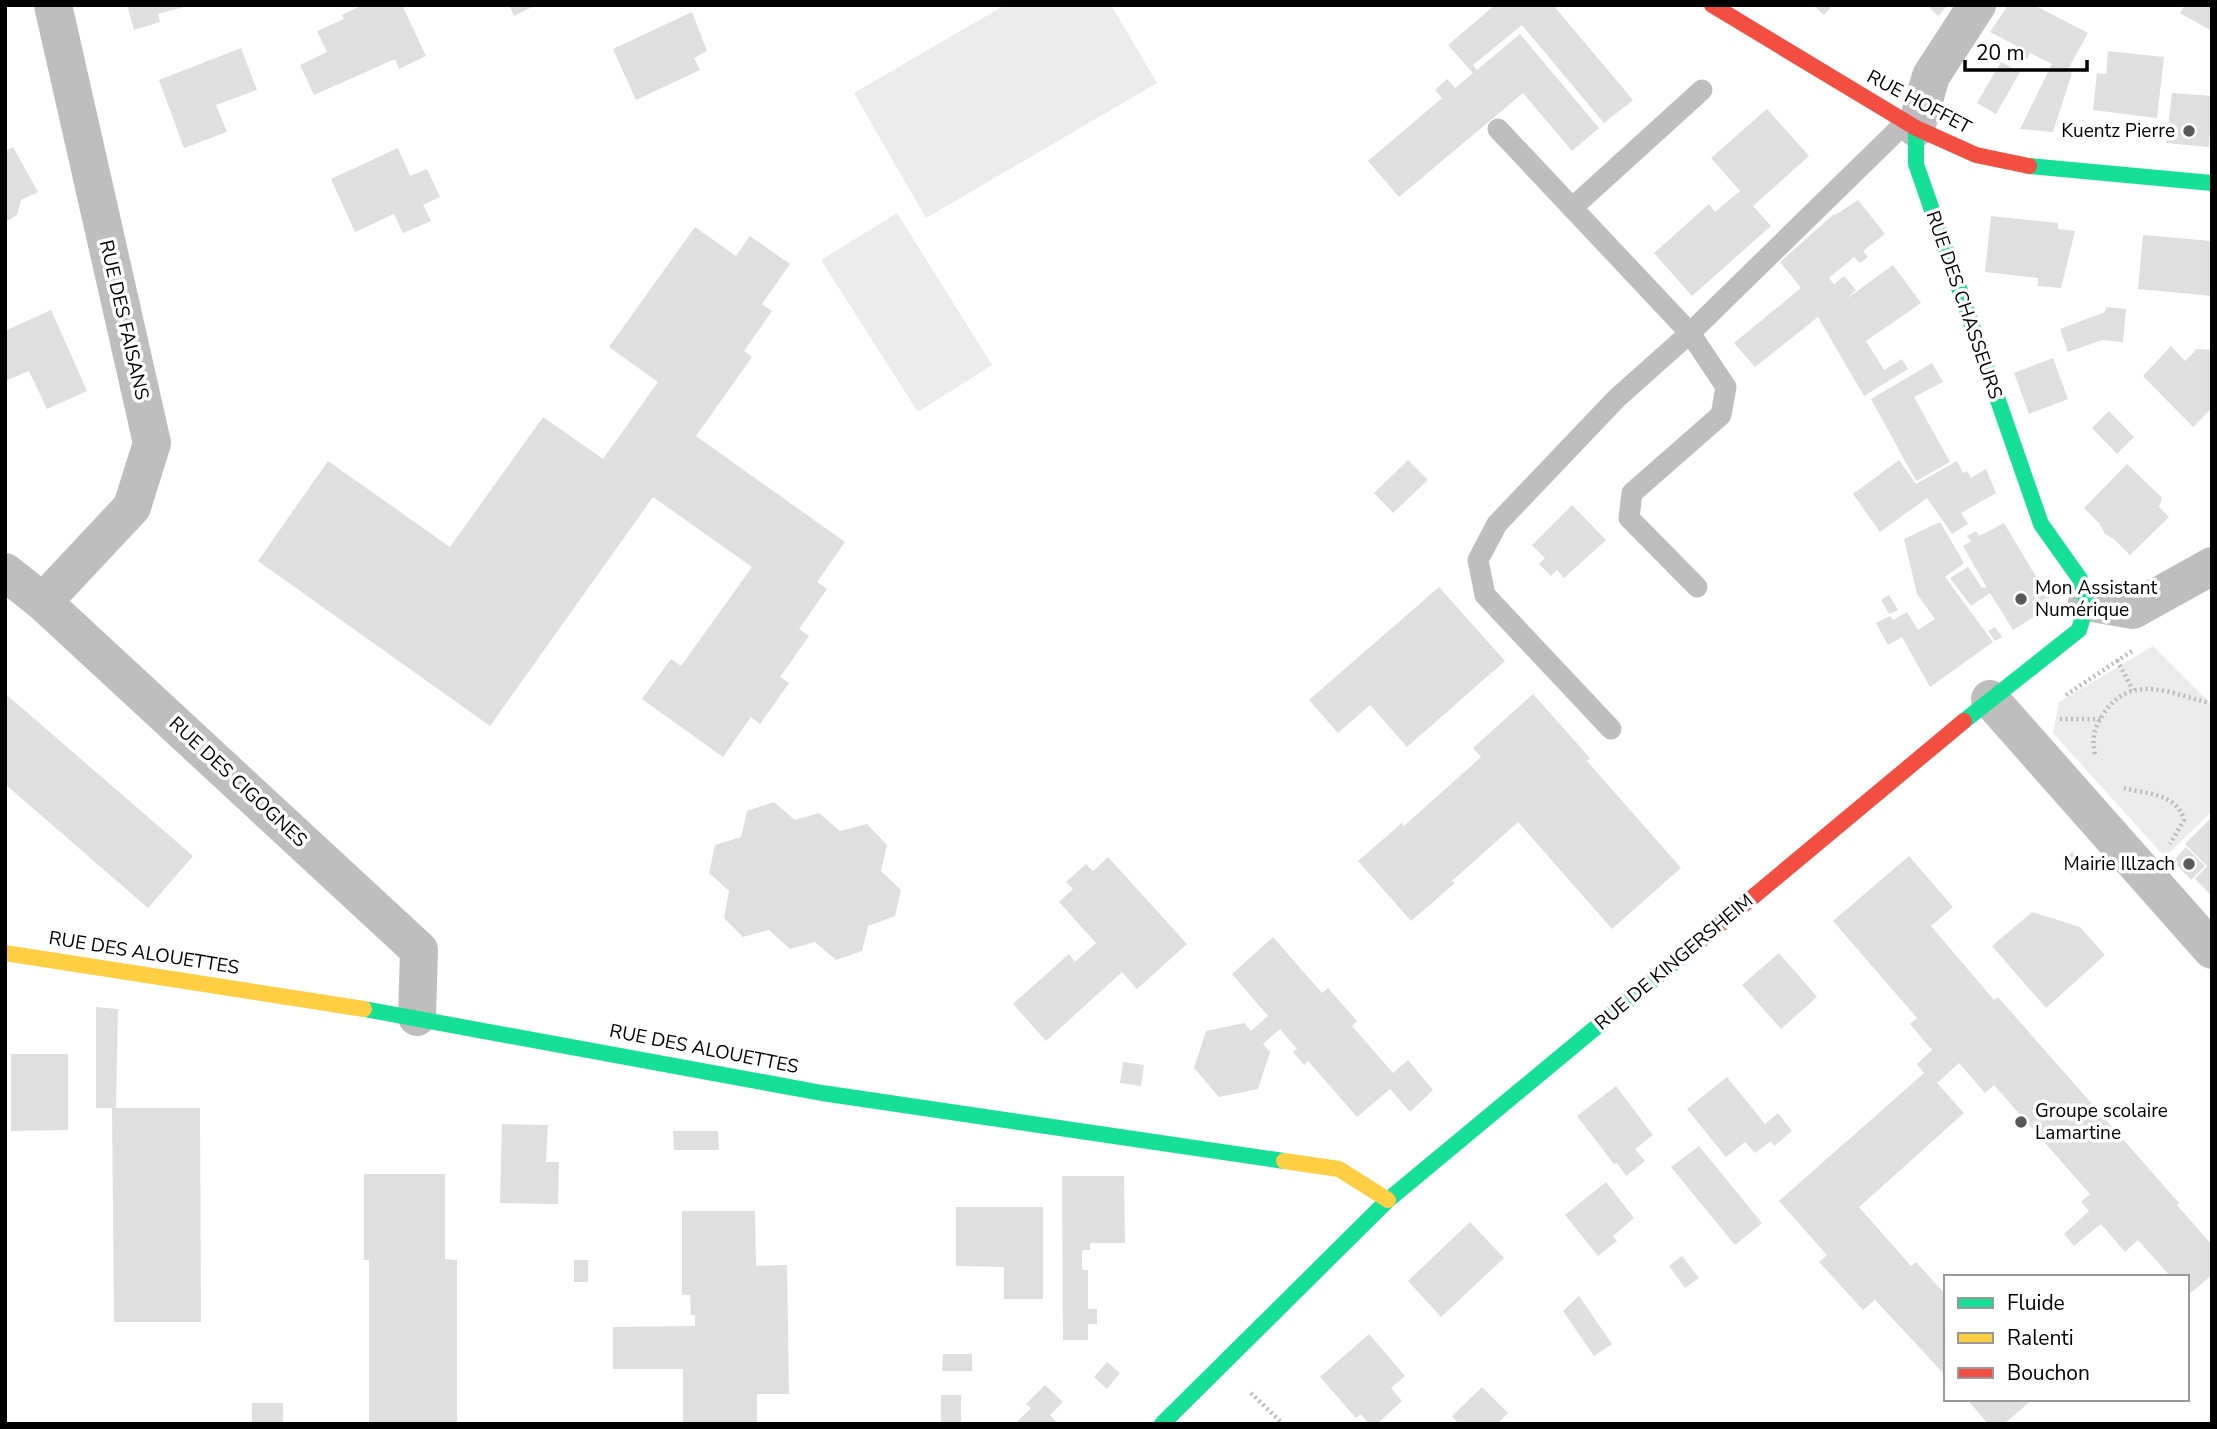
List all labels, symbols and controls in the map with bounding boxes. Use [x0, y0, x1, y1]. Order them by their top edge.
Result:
scale bar [1965, 28, 2088, 72]
text: 20 m [1976, 39, 2025, 67]
street label: RUE HOFFET [1862, 64, 1976, 141]
place label: Kuentz Pierre [2061, 118, 2175, 144]
marker: Kuentz Pierre [2181, 123, 2197, 139]
street label: RUE DES CHASSEURS [1920, 207, 2008, 403]
street label: RUE DES FAISANS [93, 237, 155, 403]
place label: Mon Assistant Numérique [2035, 575, 2157, 623]
marker: Mon Assistant Numérique [2013, 591, 2029, 607]
street label: RUE DES CIGOGNES [163, 711, 313, 853]
place label: Mairie Illzach [2064, 851, 2175, 877]
marker: Mairie Illzach [2181, 856, 2197, 872]
street label: RUE DE KINGERSHEIM [1589, 888, 1759, 1036]
street label: RUE DES ALOUETTES [47, 925, 241, 981]
street label: RUE DES ALOUETTES [607, 1018, 801, 1080]
place label: Groupe scolaire Lamartine [2035, 1098, 2168, 1146]
marker: Groupe scolaire Lamartine [2013, 1114, 2029, 1130]
legend [1944, 1275, 2189, 1401]
text: Fluide [2007, 1289, 2065, 1317]
text: Ralenti [2007, 1324, 2074, 1352]
text: Bouchon [2007, 1359, 2090, 1387]

